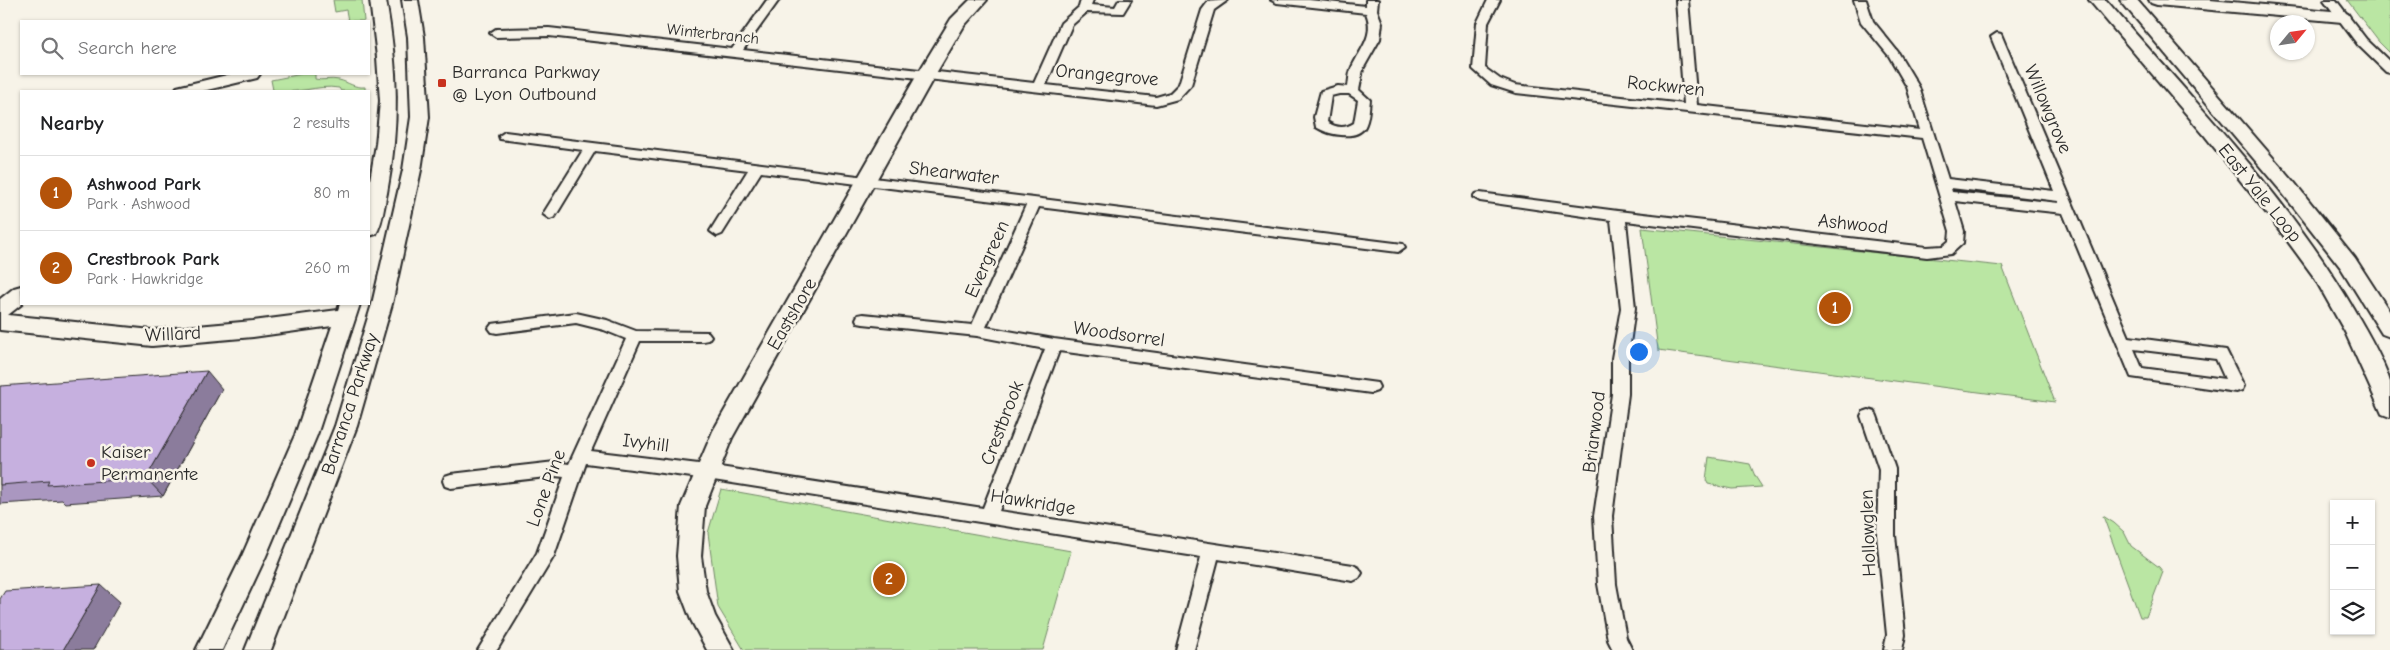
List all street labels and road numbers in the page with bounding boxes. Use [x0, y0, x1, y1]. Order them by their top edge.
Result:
street label: Winterbranch [666, 20, 760, 48]
street label: Orangegrove [1054, 60, 1160, 90]
street label: Willowgrove [2019, 61, 2077, 157]
street label: Rockwren [1626, 71, 1706, 101]
street label: East Yale Loop [2214, 139, 2306, 247]
street label: Shearwater [908, 157, 1001, 189]
street label: Ashwood [1817, 209, 1889, 239]
street label: Evergreen [960, 217, 1014, 301]
street label: Eastshore [763, 274, 821, 354]
street label: Woodsorrel [1072, 317, 1166, 351]
street label: Willard [144, 322, 202, 346]
street label: Barranca Parkway [317, 330, 383, 478]
street label: Crestbrook [976, 377, 1028, 468]
street label: Briarwood [1578, 390, 1610, 474]
street label: Ivyhill [621, 429, 671, 457]
street label: Lone Pine [522, 446, 570, 530]
street label: Hawkridge [989, 484, 1077, 520]
street label: Hollowglen [1855, 489, 1881, 577]

